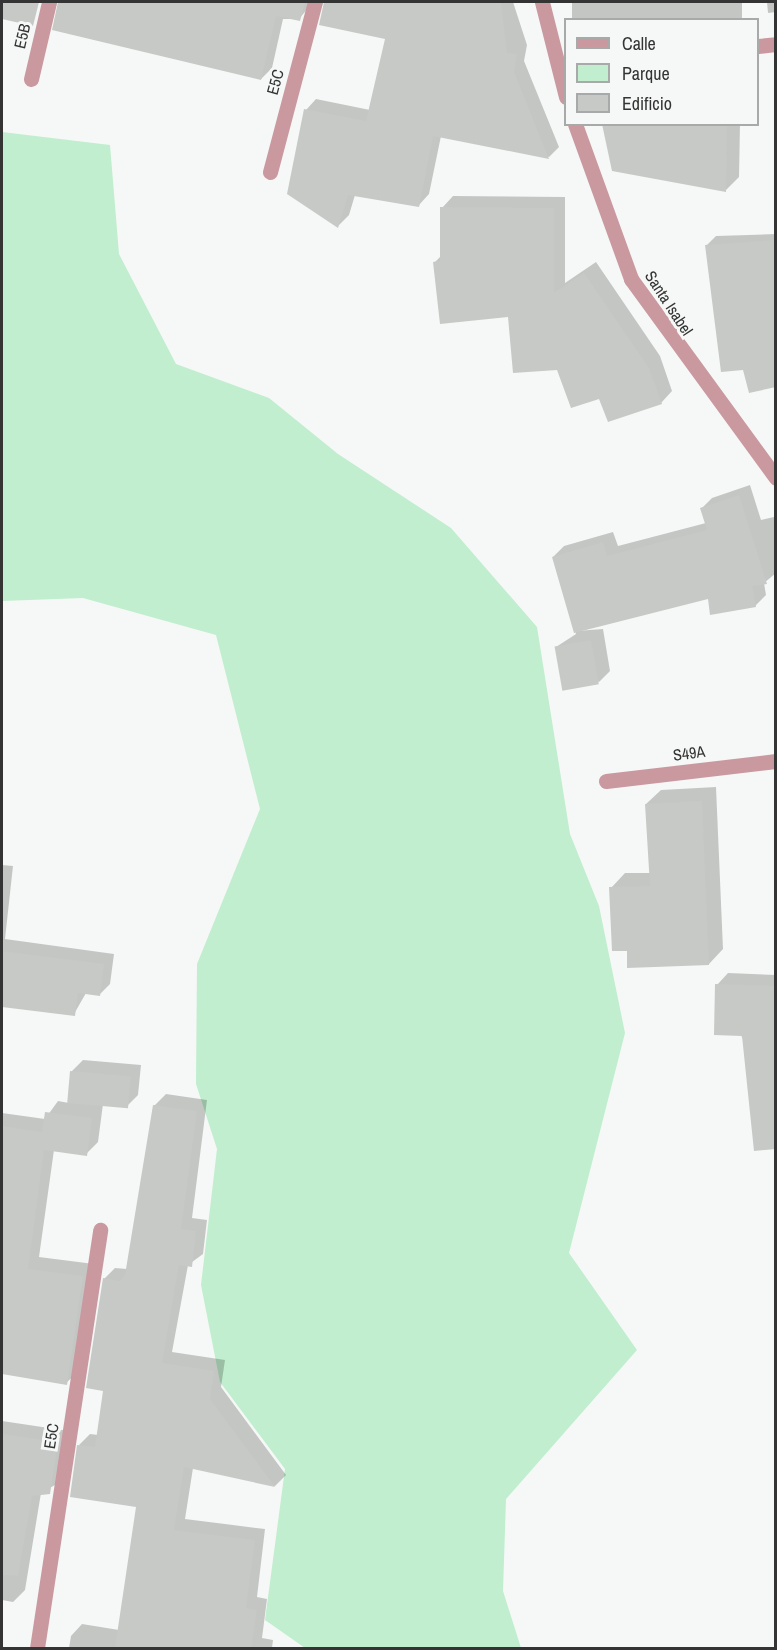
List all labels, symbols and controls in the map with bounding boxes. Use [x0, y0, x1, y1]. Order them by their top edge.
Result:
legend [564, 18, 759, 126]
street label: E5B [10, 22, 34, 50]
text: Calle [622, 31, 656, 56]
text: Parque [622, 61, 670, 86]
street label: E5C [262, 67, 288, 97]
text: Edificio [622, 91, 672, 116]
street label: Santa Isabel [641, 267, 697, 339]
street label: S49A [672, 742, 706, 764]
street label: E5C [40, 1422, 62, 1450]

